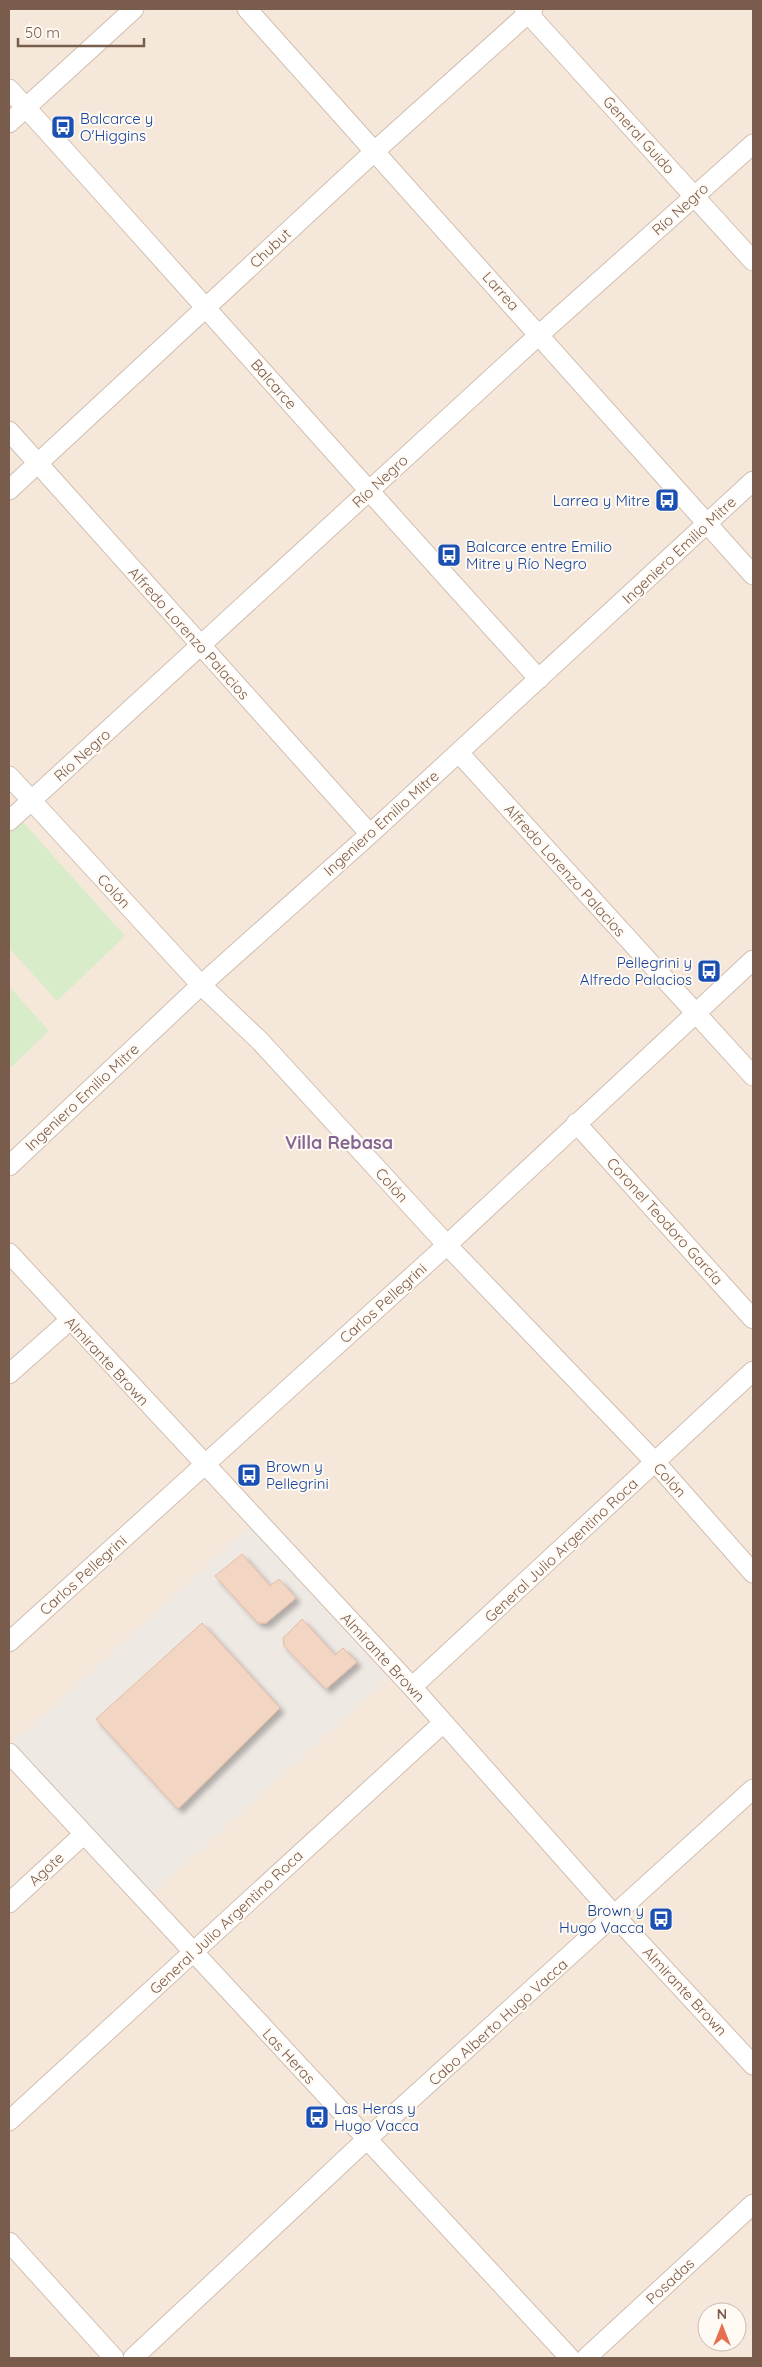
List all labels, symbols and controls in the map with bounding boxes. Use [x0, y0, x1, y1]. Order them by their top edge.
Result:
scale bar [18, 15, 144, 47]
text: 50 m [25, 23, 60, 42]
street label: General Guido [599, 92, 679, 178]
place label: Balcarce y O'Higgins [80, 109, 153, 145]
bus stop icon: Balcarce y O'Higgins [50, 114, 76, 140]
street label: Río Negro [648, 179, 712, 239]
street label: Chubut [245, 224, 295, 272]
street label: Larrea [479, 268, 523, 314]
street label: Balcarce [247, 355, 301, 413]
street label: Río Negro [348, 450, 412, 512]
bus stop icon: Larrea y Mitre [654, 487, 680, 513]
place label: Larrea y Mitre [553, 491, 650, 510]
street label: Ingeniero Emilio Mitre [618, 492, 740, 608]
place label: Balcarce entre Emilio Mitre y Río Negro [466, 537, 612, 573]
bus stop icon: Balcarce entre Emilio Mitre y Río Negro [436, 542, 462, 568]
street label: Alfredo Lorenzo Palacios [124, 563, 254, 703]
street label: Río Negro [50, 725, 114, 785]
street label: Ingeniero Emilio Mitre [319, 766, 443, 880]
street label: Alfredo Lorenzo Palacios [500, 800, 630, 940]
street label: Colón [93, 870, 135, 912]
place label: Pellegrini y Alfredo Palacios [580, 953, 692, 989]
bus stop icon: Pellegrini y Alfredo Palacios [696, 958, 722, 984]
street label: Ingeniero Emilio Mitre [21, 1039, 143, 1155]
district label: Villa Rebasa [285, 1131, 393, 1154]
street label: Coronel Teodoro García [603, 1153, 727, 1289]
street label: Colón [372, 1164, 412, 1206]
street label: Carlos Pellegrini [335, 1259, 431, 1347]
street label: Almirante Brown [61, 1312, 153, 1410]
place label: Brown y Pellegrini [266, 1457, 329, 1493]
street label: Colón [650, 1459, 690, 1501]
bus stop icon: Brown y Pellegrini [236, 1462, 262, 1488]
street label: General Julio Argentino Roca [480, 1474, 642, 1626]
street label: Carlos Pellegrini [35, 1531, 131, 1619]
street label: Almirante Brown [337, 1608, 429, 1706]
street label: General Julio Argentino Roca [145, 1846, 307, 1998]
street label: Agote [24, 1848, 68, 1890]
place label: Brown y Hugo Vacca [559, 1901, 644, 1937]
bus stop icon: Brown y Hugo Vacca [648, 1906, 674, 1932]
street label: Almirante Brown [639, 1942, 731, 2040]
street label: Cabo Alberto Hugo Vacca [424, 1954, 572, 2090]
street label: Las Heras [258, 2024, 320, 2088]
place label: Las Heras y Hugo Vacca [334, 2099, 419, 2135]
bus stop icon: Las Heras y Hugo Vacca [304, 2104, 330, 2130]
street label: Posadas [642, 2254, 698, 2308]
north arrow [697, 2302, 747, 2352]
text: N [717, 2305, 727, 2323]

